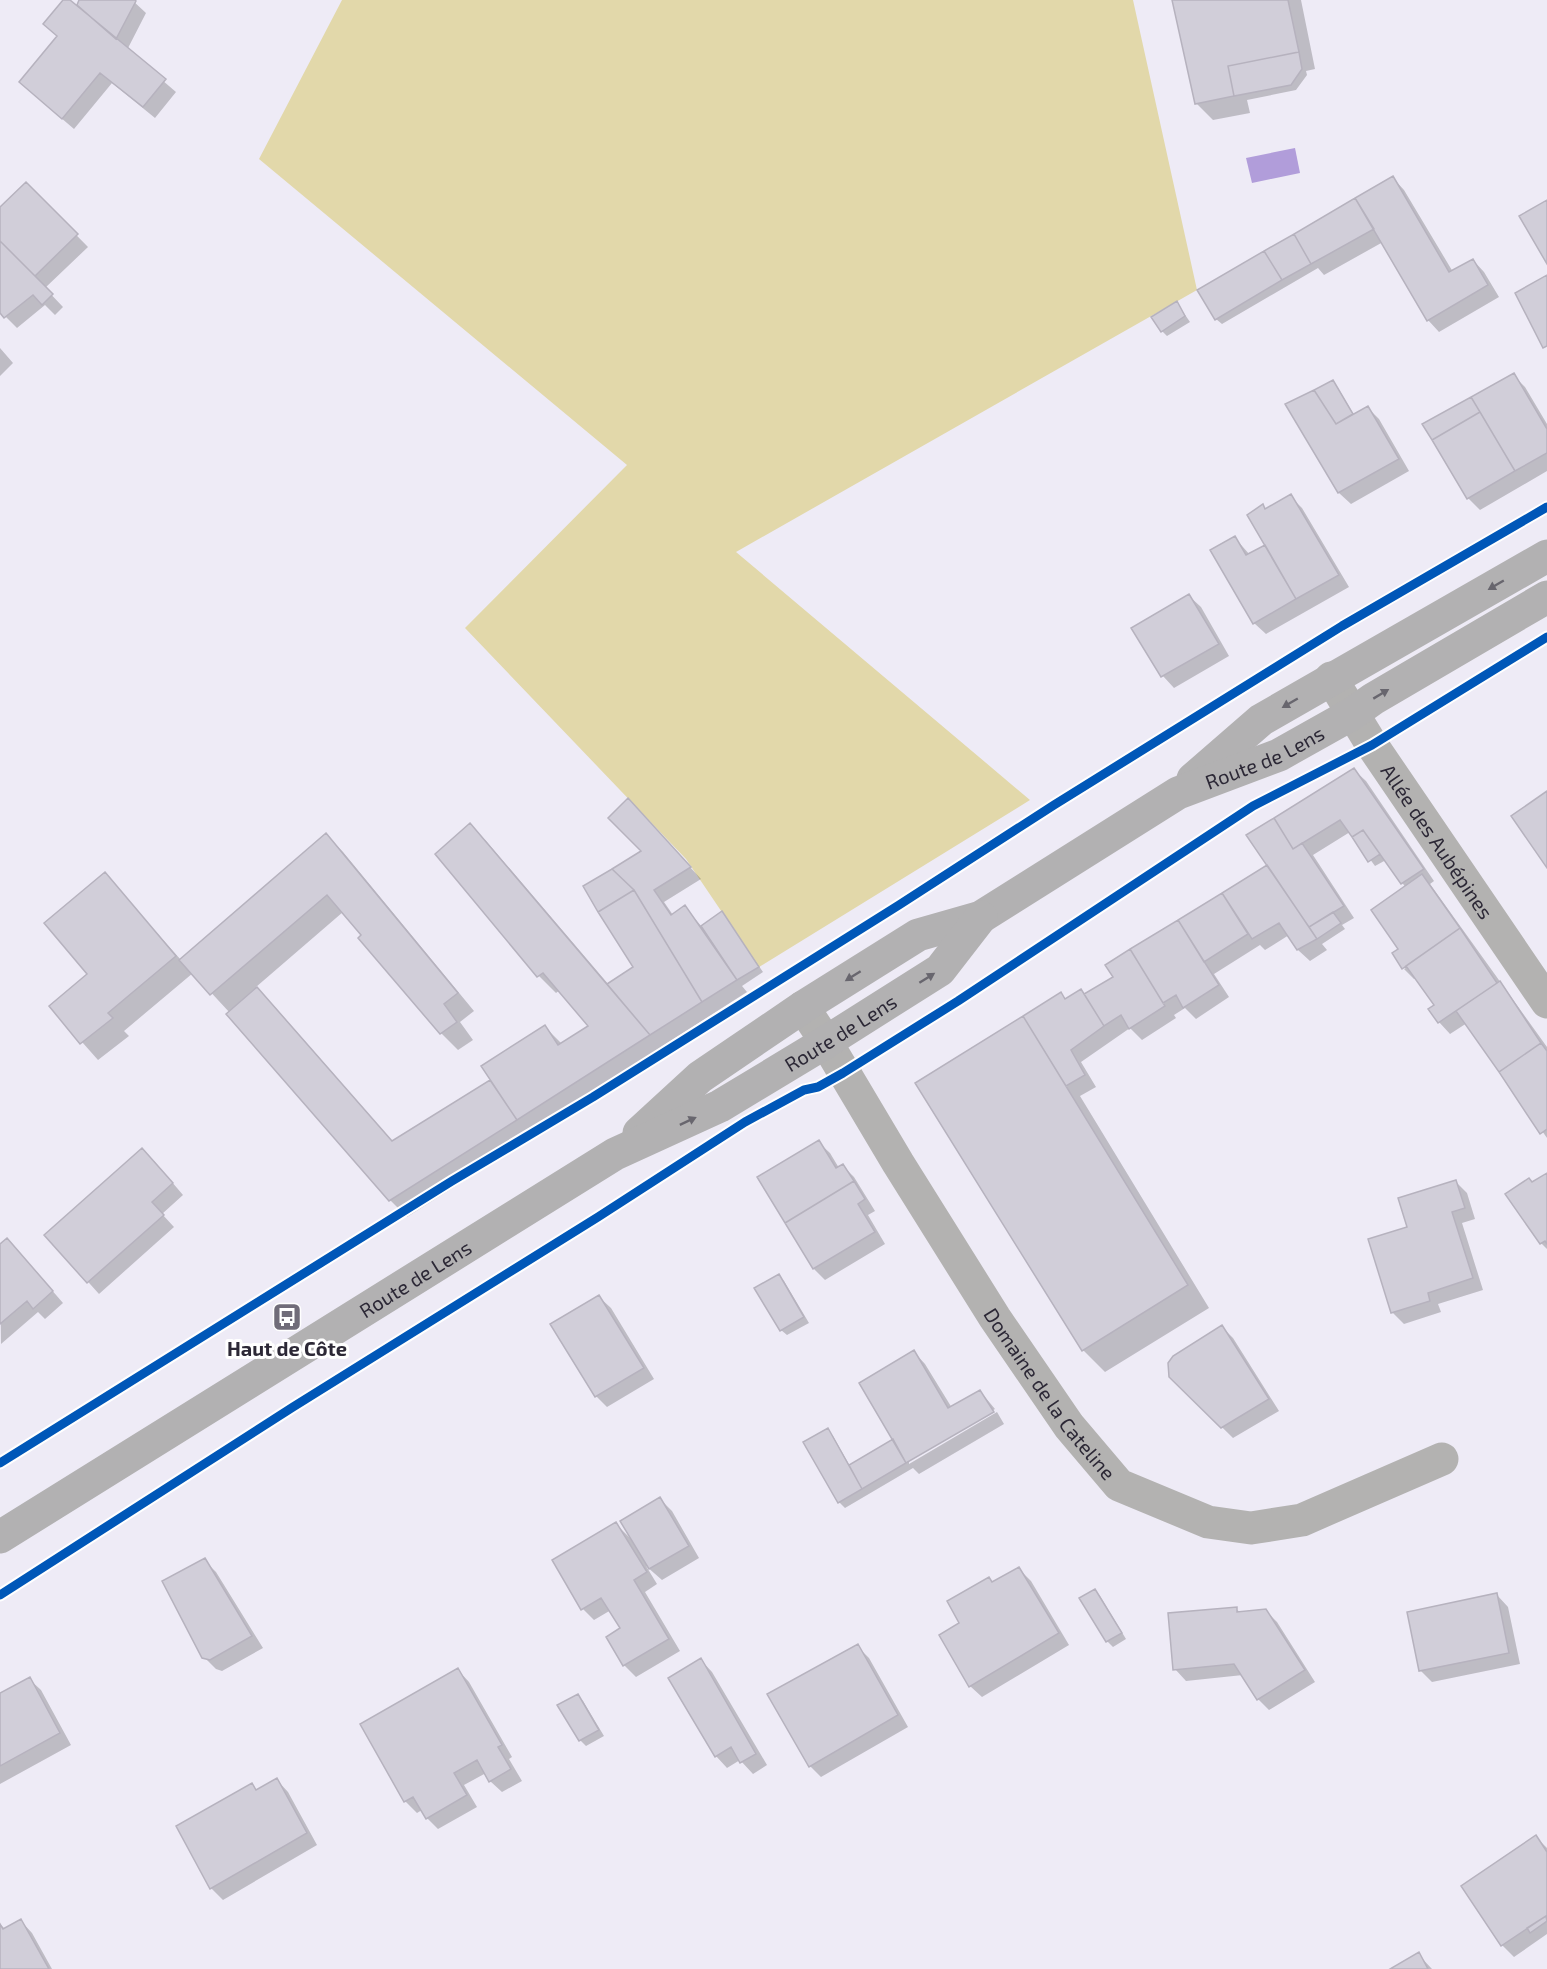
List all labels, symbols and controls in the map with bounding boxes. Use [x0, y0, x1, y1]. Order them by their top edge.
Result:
one-way arrow [1487, 580, 1504, 590]
one-way arrow [1373, 689, 1389, 700]
one-way arrow [1282, 697, 1298, 708]
street label: Route de Lens [1202, 720, 1328, 794]
street label: Allée des Aubépines [1376, 759, 1499, 923]
one-way arrow [845, 970, 861, 981]
one-way arrow [919, 973, 935, 984]
street label: Route de Lens [780, 989, 901, 1076]
one-way arrow [679, 1116, 696, 1125]
street label: Route de Lens [355, 1235, 475, 1322]
bus stop icon: Haut de Côte [271, 1301, 303, 1333]
street label: Domaine de la Cateline [979, 1303, 1121, 1484]
place label: Haut de Côte [227, 1336, 347, 1360]

